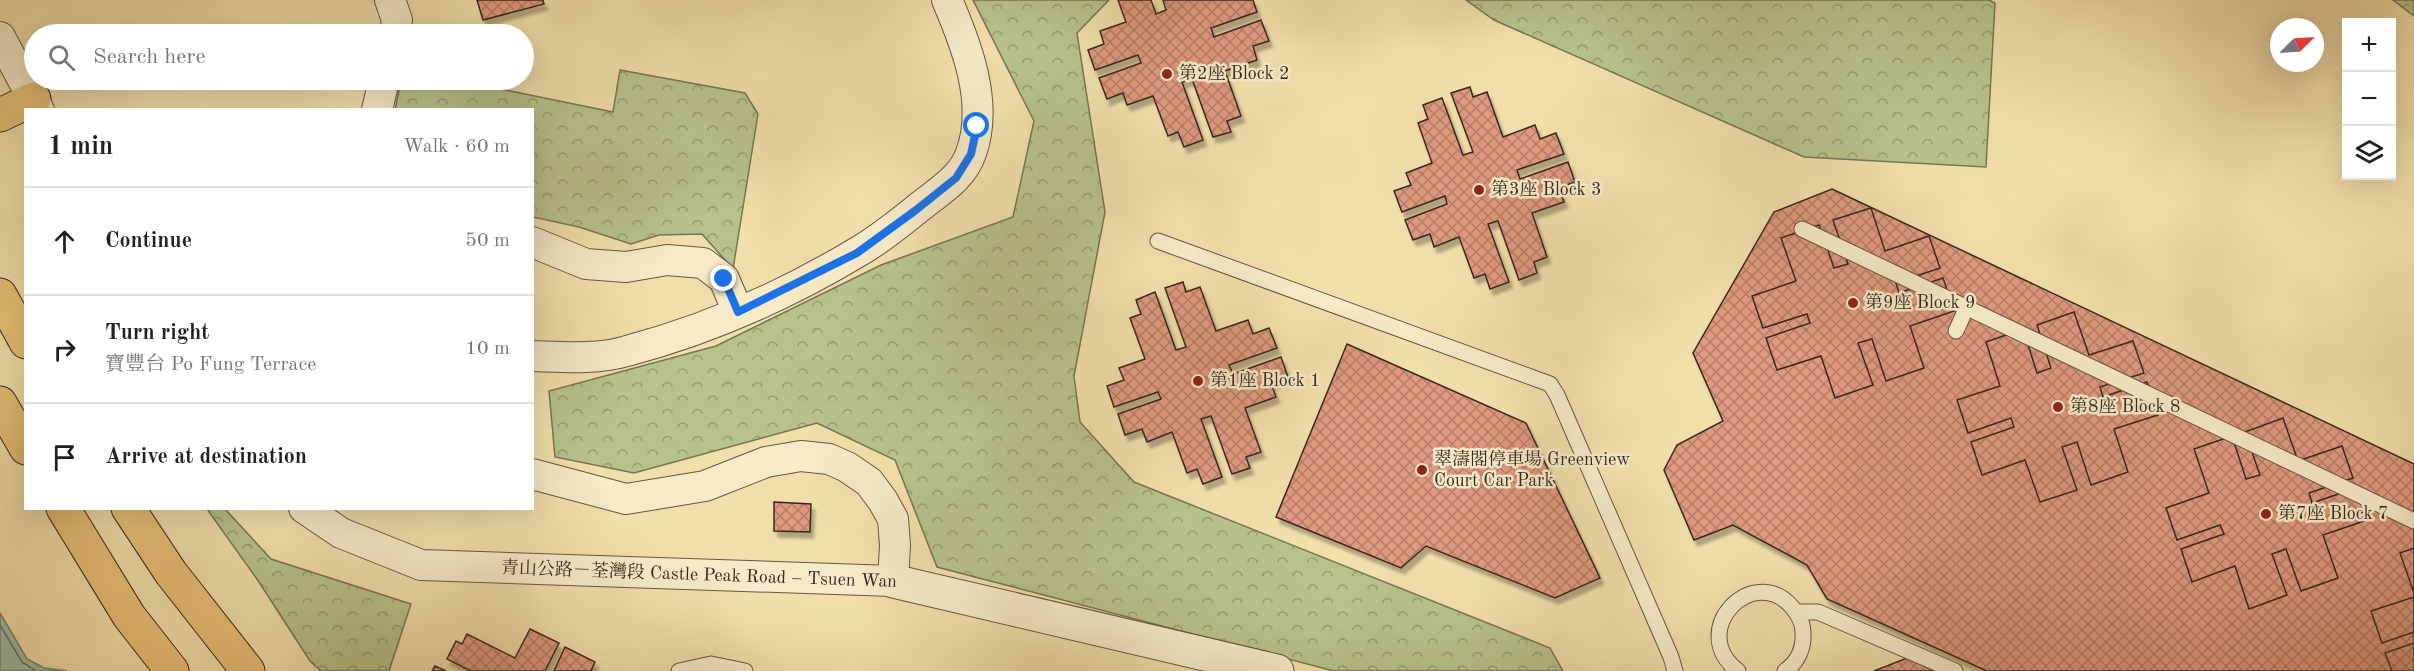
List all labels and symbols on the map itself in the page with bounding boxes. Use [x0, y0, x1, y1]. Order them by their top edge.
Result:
north arrow [2270, 18, 2324, 72]
place label: 第2座 Block 2 [1179, 63, 1289, 83]
marker: 第2座 Block 2 [1160, 67, 1174, 81]
route start [963, 112, 989, 138]
place label: 第3座 Block 3 [1491, 179, 1601, 199]
marker: 第3座 Block 3 [1472, 183, 1486, 197]
route end [710, 265, 736, 291]
place label: 第9座 Block 9 [1865, 292, 1975, 312]
marker: 第9座 Block 9 [1846, 296, 1860, 310]
place label: 第1座 Block 1 [1210, 370, 1320, 390]
marker: 第1座 Block 1 [1191, 374, 1205, 388]
place label: 第8座 Block 8 [2070, 396, 2180, 416]
marker: 第8座 Block 8 [2051, 400, 2065, 414]
place label: 翠濤閣停車場 Greenview Court Car Park [1434, 449, 1630, 490]
marker: 翠濤閣停車場 Greenview Court Car Park [1415, 463, 1429, 477]
place label: 第7座 Block 7 [2278, 503, 2388, 523]
marker: 第7座 Block 7 [2259, 507, 2273, 521]
street label: 青山公路－荃灣段 Castle Peak Road – Tsuen Wan [501, 557, 898, 591]

